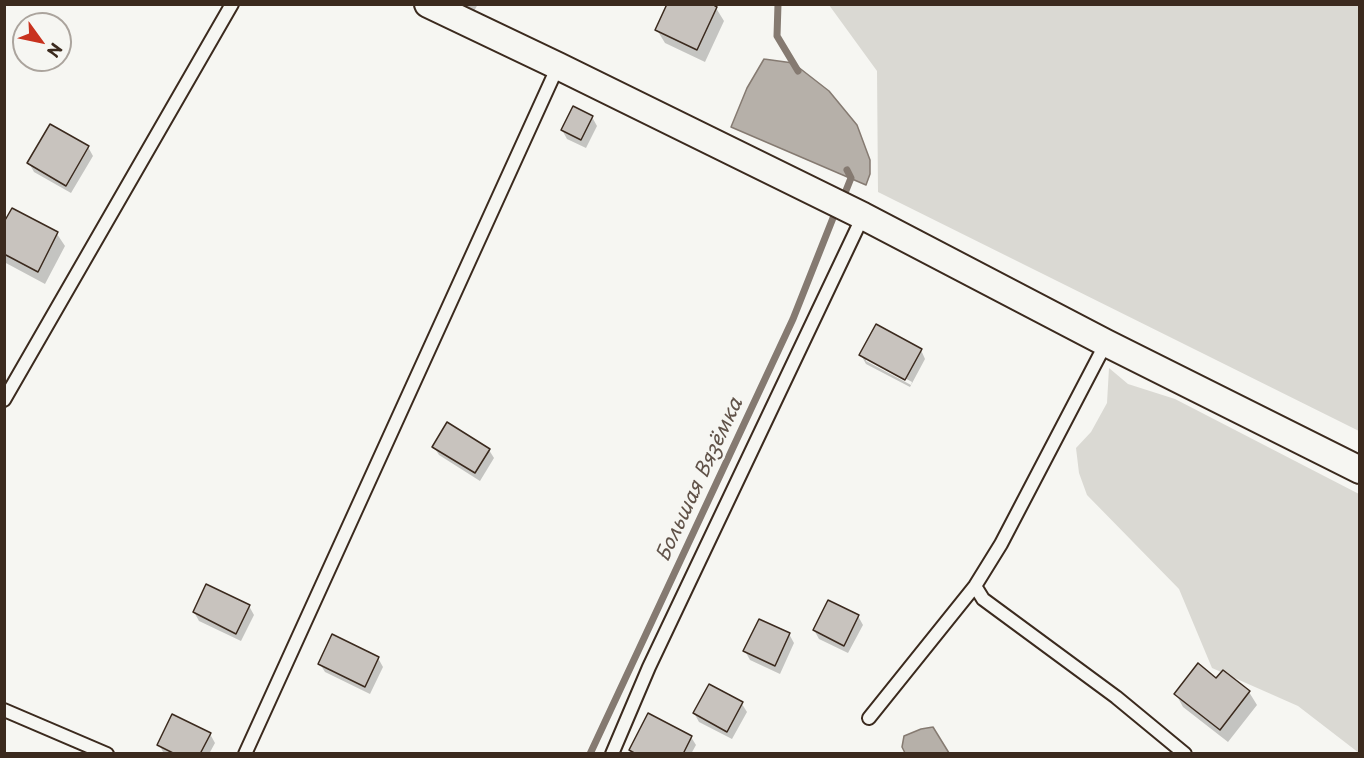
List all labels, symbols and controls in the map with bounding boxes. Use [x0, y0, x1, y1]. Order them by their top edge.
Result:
north arrow [12, 12, 72, 72]
text: N [42, 39, 69, 63]
water label: Большая Вязёмка [652, 394, 748, 566]

